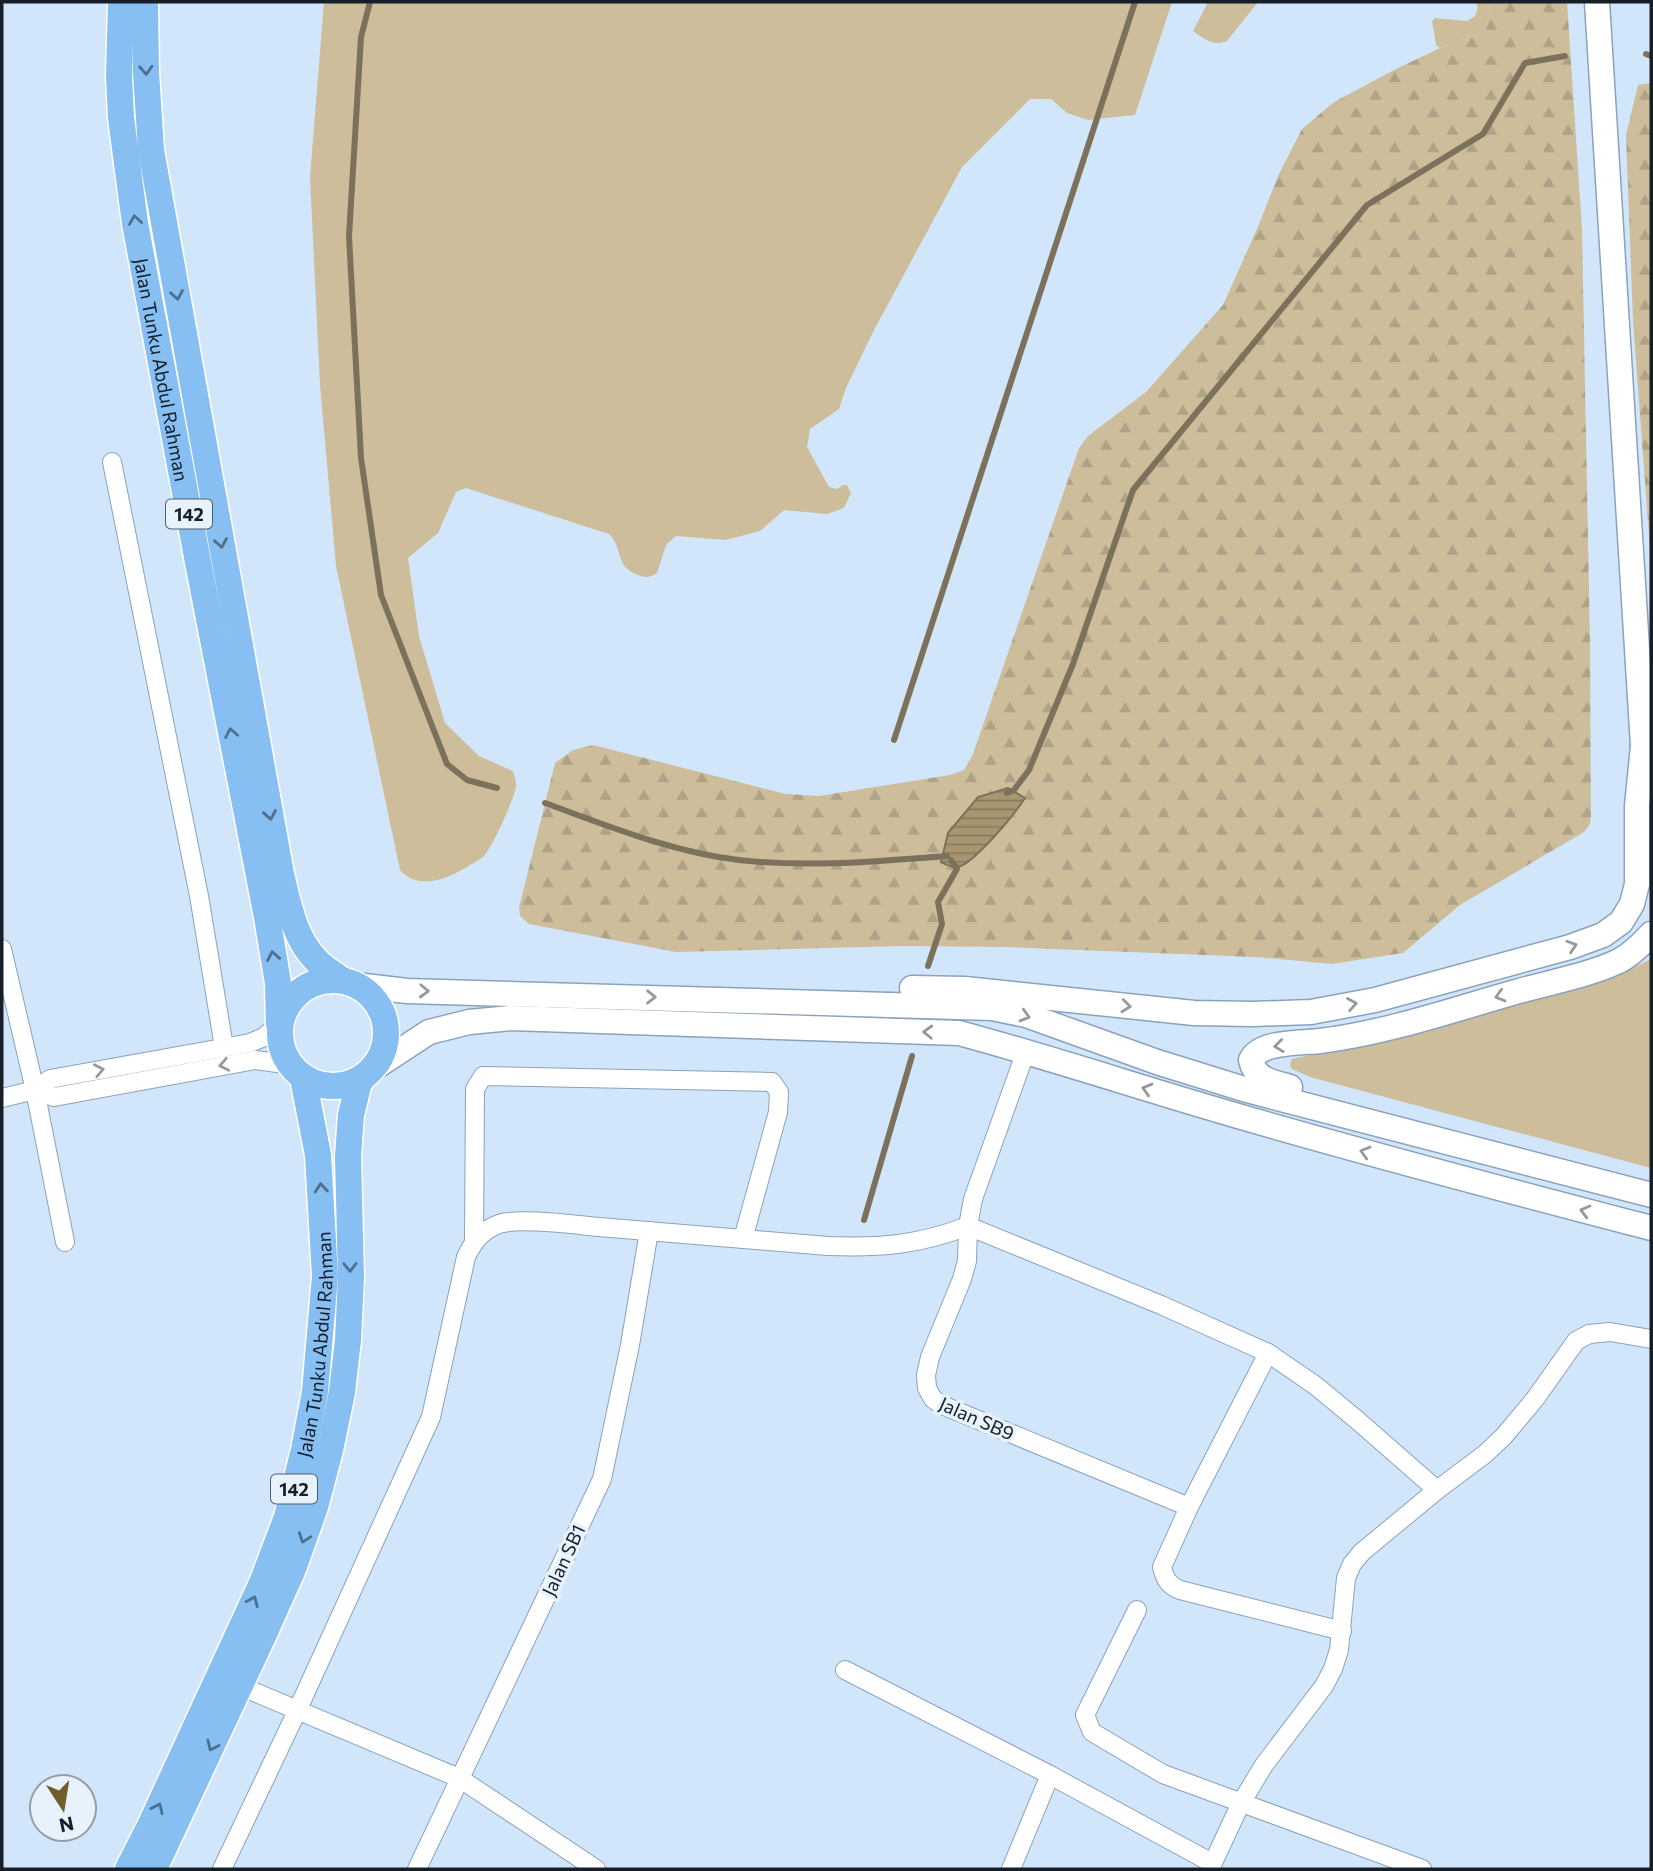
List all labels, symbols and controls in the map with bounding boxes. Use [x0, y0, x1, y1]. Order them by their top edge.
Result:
one-way arrow [138, 65, 153, 76]
one-way arrow [128, 214, 143, 226]
street label: Jalan Tunku Abdul Rahman [130, 256, 194, 483]
one-way arrow [169, 289, 184, 301]
road number: 142 [166, 500, 212, 528]
one-way arrow [213, 537, 228, 549]
one-way arrow [224, 727, 239, 739]
one-way arrow [262, 809, 277, 821]
one-way arrow [1565, 940, 1578, 954]
one-way arrow [266, 950, 281, 962]
one-way arrow [419, 984, 430, 999]
one-way arrow [1495, 988, 1507, 1003]
one-way arrow [647, 989, 657, 1005]
one-way arrow [1346, 997, 1358, 1012]
one-way arrow [1120, 998, 1132, 1013]
one-way arrow [1018, 1007, 1030, 1022]
one-way arrow [922, 1024, 932, 1040]
one-way arrow [1273, 1038, 1285, 1053]
one-way arrow [218, 1057, 230, 1072]
one-way arrow [93, 1063, 105, 1078]
one-way arrow [1141, 1082, 1153, 1097]
one-way arrow [1360, 1146, 1372, 1160]
one-way arrow [314, 1182, 329, 1193]
one-way arrow [1579, 1205, 1591, 1219]
street label: Jalan Tunku Abdul Rahman [291, 1231, 337, 1460]
one-way arrow [343, 1262, 358, 1273]
street label: Jalan SB9 [936, 1391, 1018, 1445]
road number: 142 [271, 1474, 317, 1504]
street label: Jalan SB1 [536, 1521, 590, 1599]
one-way arrow [298, 1532, 312, 1544]
one-way arrow [245, 1596, 259, 1609]
one-way arrow [206, 1739, 220, 1752]
north arrow [28, 1773, 98, 1843]
one-way arrow [150, 1803, 164, 1815]
text: N [57, 1812, 76, 1838]

